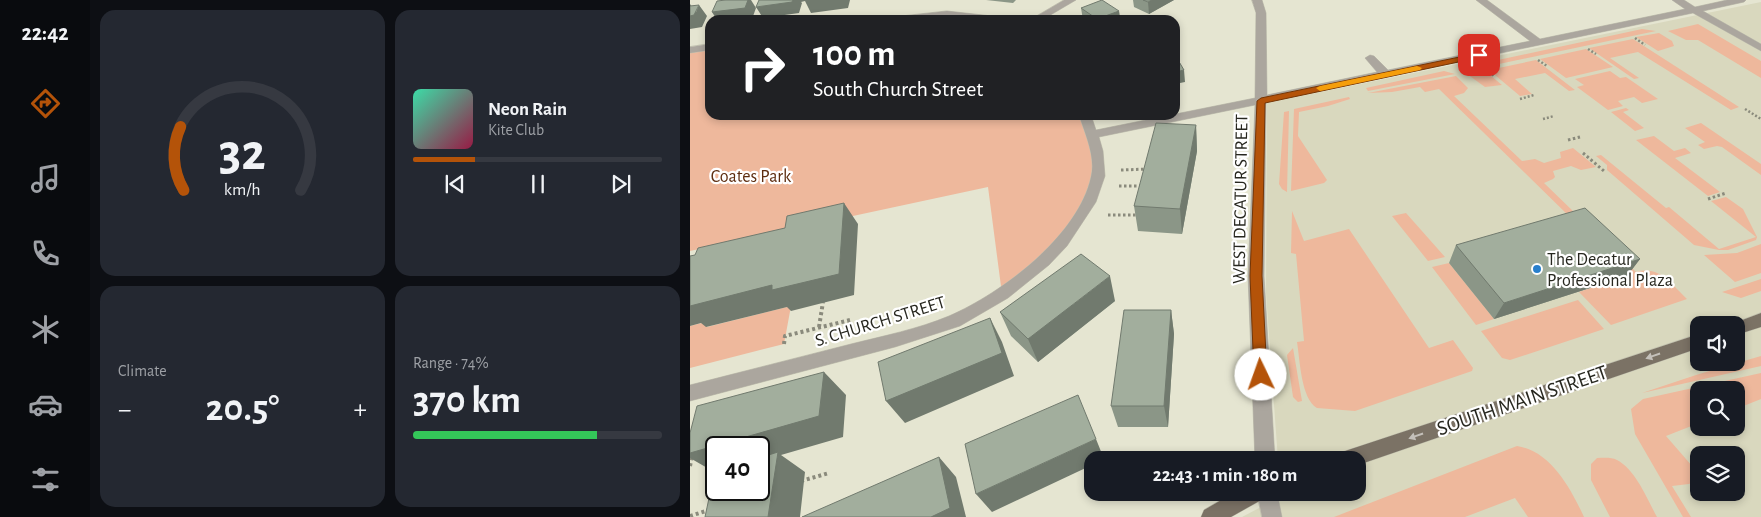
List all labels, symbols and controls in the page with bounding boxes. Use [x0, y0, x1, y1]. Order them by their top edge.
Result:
text: 22:42 [21, 22, 69, 44]
pin [1458, 34, 1500, 76]
icon: right [730, 35, 795, 100]
text: 100 m [813, 37, 896, 72]
icon: arrive [1465, 41, 1493, 69]
text: South Church Street [813, 78, 983, 100]
icon: directions [28, 86, 63, 121]
text: Neon Rain [488, 100, 567, 119]
street label: WEST DECATUR STREET [1231, 114, 1251, 284]
text: Kite Club [488, 122, 544, 138]
text: 32 [219, 127, 266, 179]
icon: music [28, 161, 63, 196]
park label: Coates Park [711, 168, 792, 186]
icon: previous [441, 170, 469, 198]
icon: pause [524, 170, 552, 198]
icon: next [607, 170, 635, 198]
text: km/h [224, 181, 261, 199]
icon: phone [28, 236, 63, 271]
place label: The Decatur Professional Plaza [1547, 251, 1673, 290]
marker: The Decatur Professional Plaza [1531, 263, 1543, 275]
street label: S. CHURCH STREET [813, 294, 948, 350]
icon: climate [28, 312, 63, 347]
map controls [1690, 316, 1745, 501]
button: sound [1690, 316, 1745, 371]
position arrow [1234, 348, 1286, 400]
one-way arrow [1645, 353, 1660, 361]
text: Range · 74% [413, 355, 489, 371]
street label: SOUTH MAIN STREET [1434, 361, 1610, 439]
text: Climate [118, 363, 167, 379]
button: search [1690, 381, 1745, 436]
text: 370 km [413, 382, 521, 420]
icon: car [28, 387, 63, 422]
text: 20.5° [206, 390, 279, 428]
text: − [118, 396, 131, 424]
text: + [354, 396, 367, 424]
one-way arrow [1408, 433, 1423, 441]
speed limit sign: 40 [705, 436, 770, 501]
button: layers [1690, 446, 1745, 501]
icon: filters [28, 462, 63, 497]
text: 22:43 · 1 min · 180 m [1153, 466, 1297, 485]

